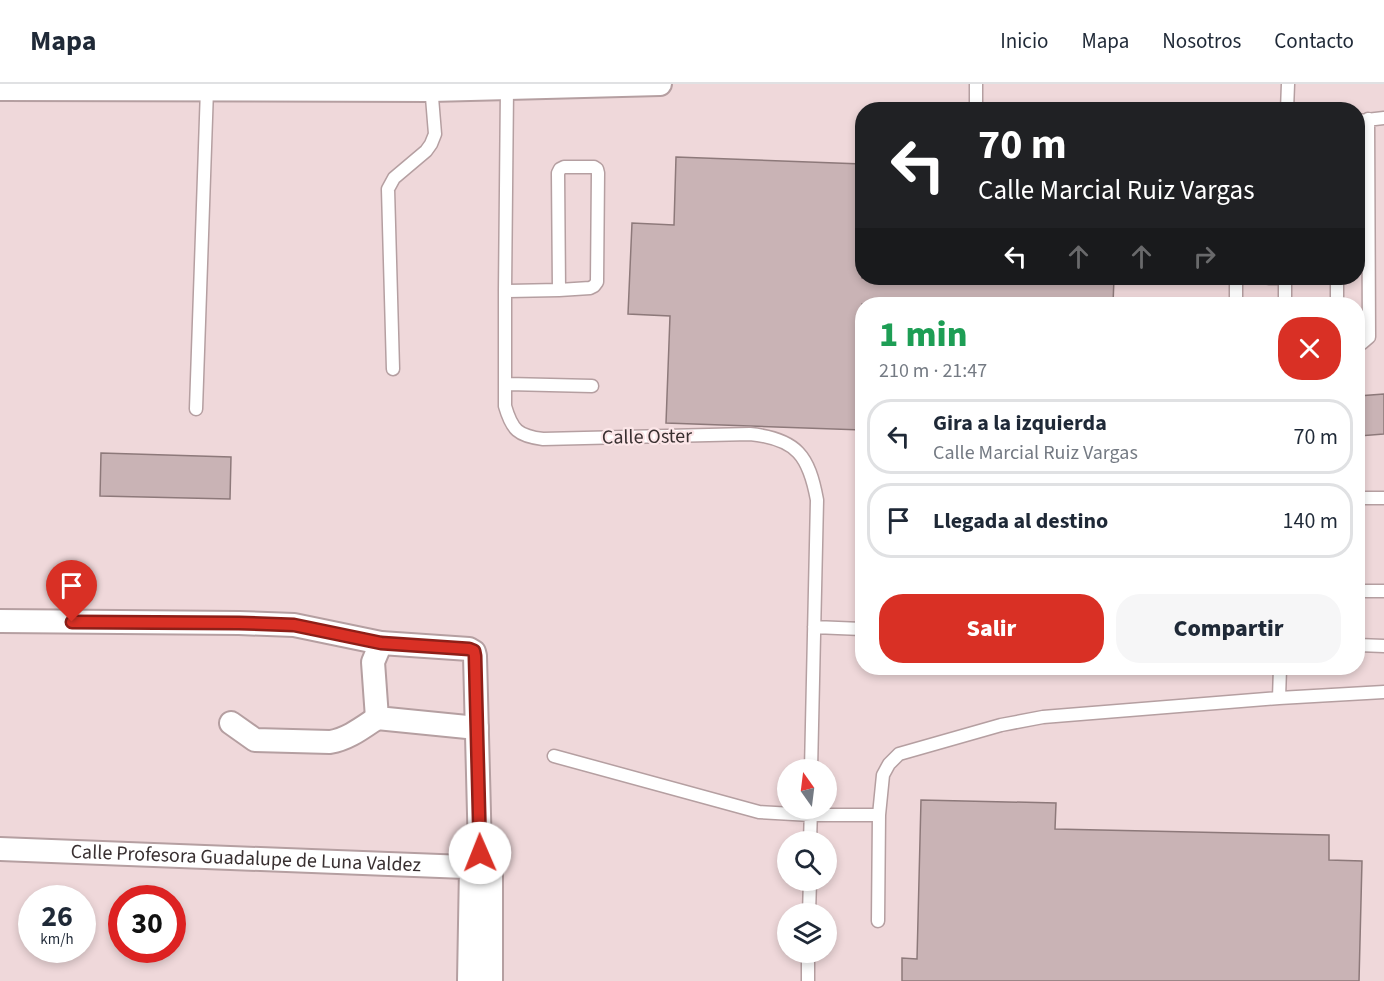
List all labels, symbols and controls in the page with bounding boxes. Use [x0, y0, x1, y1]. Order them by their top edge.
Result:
text: Mapa [30, 21, 97, 61]
text: Inicio [1000, 26, 1048, 56]
text: Mapa [1081, 26, 1129, 56]
text: Nosotros [1162, 26, 1241, 56]
text: Contacto [1274, 26, 1354, 56]
text: 70 m [978, 115, 1067, 175]
icon: left [879, 126, 957, 204]
text: Calle Marcial Ruiz Vargas [978, 171, 1254, 210]
icon: left [999, 240, 1032, 273]
icon: ahead [1062, 240, 1095, 273]
icon: ahead [1125, 240, 1158, 273]
icon: right [1188, 240, 1221, 273]
text: 1 min [879, 309, 967, 360]
button: close [1278, 317, 1341, 380]
text: 210 m · 21:47 [879, 357, 987, 385]
text: Gira a la izquierda [933, 407, 1107, 439]
icon: left [882, 420, 915, 453]
text: 70 m [1293, 421, 1338, 453]
street label: Calle Oster [602, 422, 692, 452]
text: Calle Marcial Ruiz Vargas [933, 439, 1138, 467]
icon: arrive [882, 504, 915, 537]
text: Llegada al destino [933, 505, 1108, 537]
text: 140 m [1283, 505, 1338, 537]
pin [46, 560, 97, 622]
icon: arrive [55, 569, 88, 602]
button: Salir [879, 594, 1104, 663]
button: Compartir [1116, 594, 1341, 663]
north arrow [777, 759, 837, 819]
map controls [777, 759, 837, 963]
position arrow [448, 821, 512, 885]
button: search [777, 831, 837, 891]
street label: Calle Profesora Guadalupe de Luna Valdez [70, 838, 422, 879]
speed limit sign: 30 [108, 885, 186, 963]
text: 26 [41, 895, 73, 938]
button: layers [777, 903, 837, 963]
text: km/h [40, 929, 74, 950]

